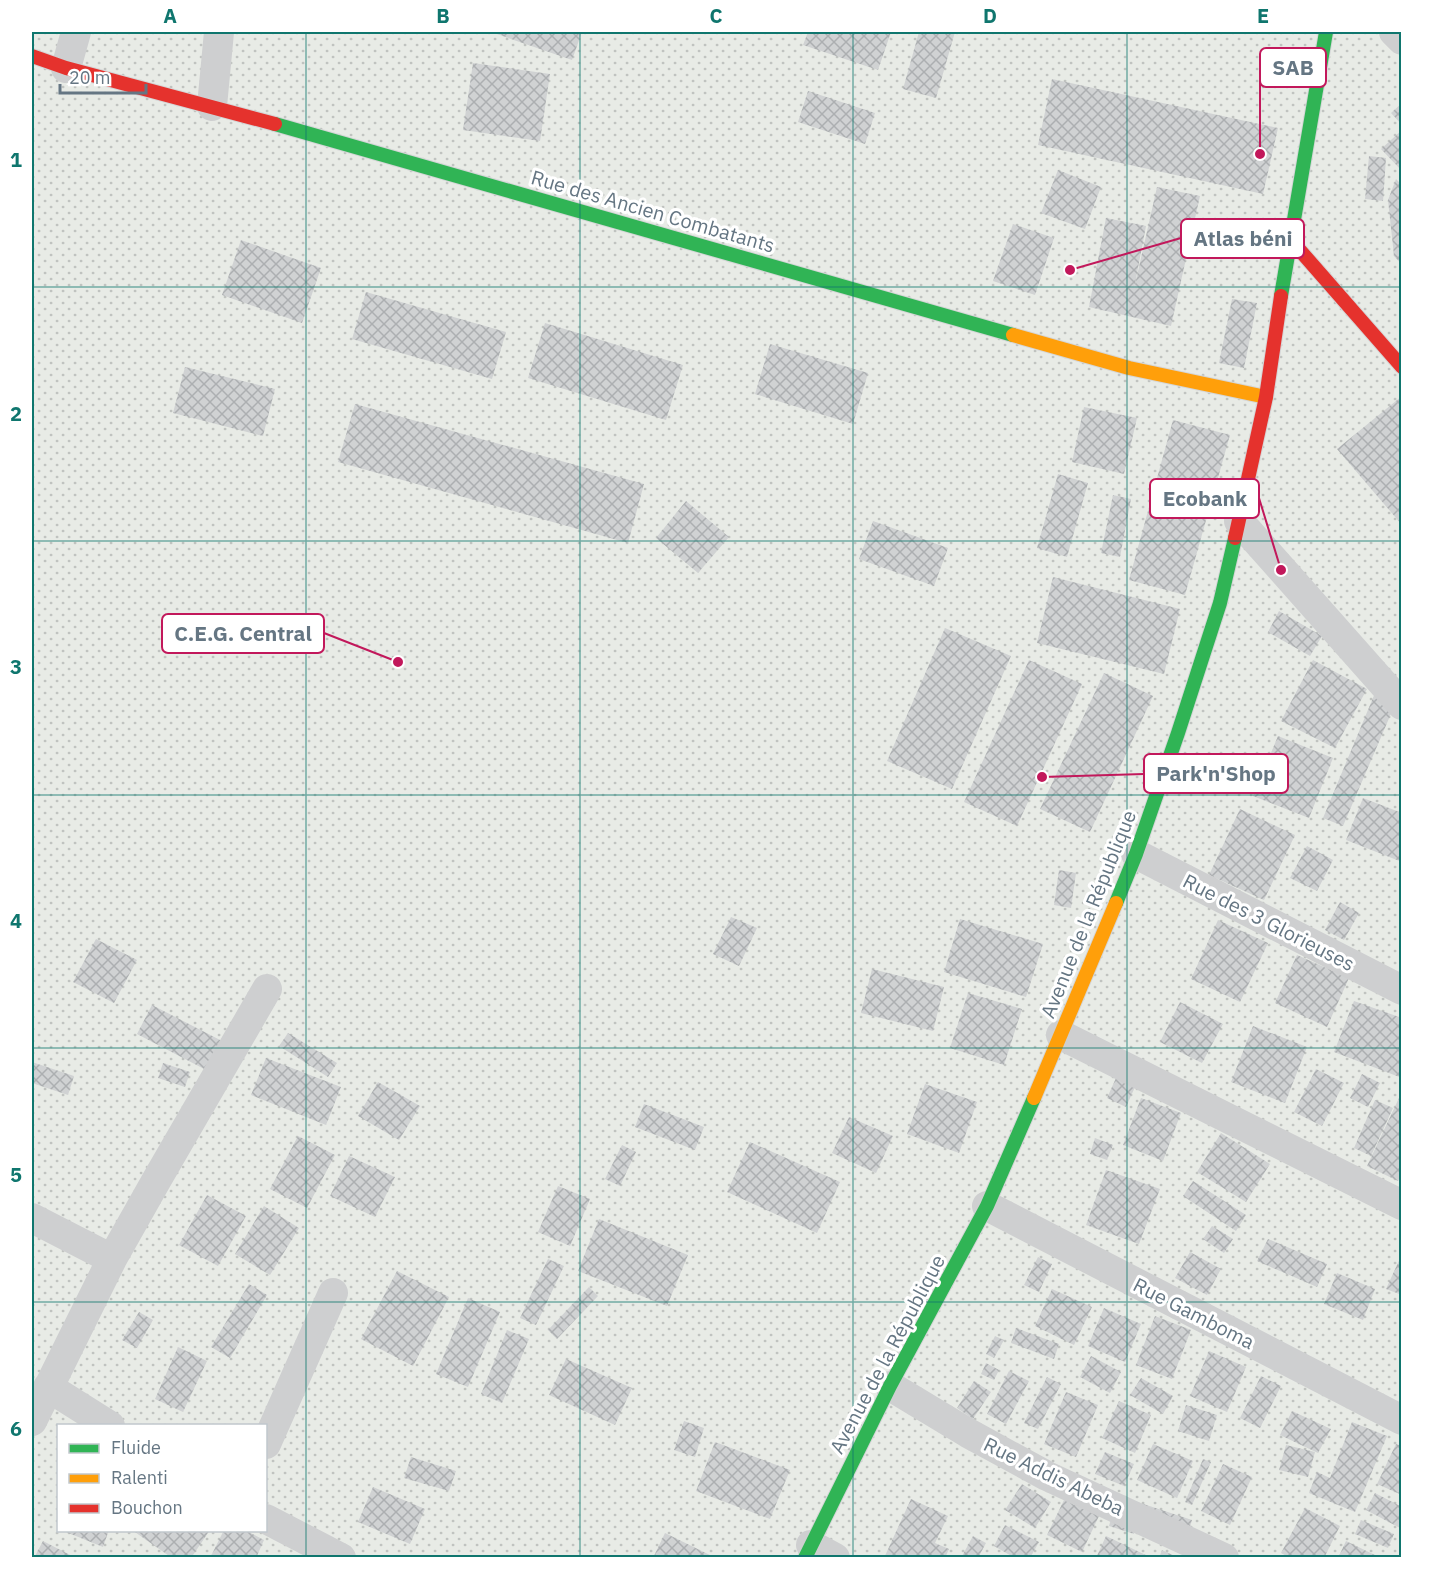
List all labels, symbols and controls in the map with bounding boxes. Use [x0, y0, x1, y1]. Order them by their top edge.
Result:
text: A [163, 2, 177, 29]
text: B [436, 2, 450, 29]
text: C [709, 2, 723, 29]
text: D [983, 2, 997, 29]
text: E [1257, 2, 1269, 29]
callout: SAB [1260, 48, 1326, 87]
text: SAB [1272, 53, 1314, 81]
scale bar [60, 57, 146, 95]
text: 20 m [69, 66, 111, 89]
text: 1 [10, 146, 22, 173]
street label: Rue des Ancien Combatants [528, 163, 778, 259]
callout: Atlas béni [1181, 219, 1304, 258]
text: Atlas béni [1194, 224, 1292, 252]
text: 2 [10, 400, 22, 427]
callout: Ecobank [1150, 479, 1259, 518]
text: Ecobank [1163, 484, 1248, 512]
callout: C.E.G. Central [162, 614, 324, 653]
text: C.E.G. Central [174, 619, 312, 647]
text: 3 [10, 653, 22, 680]
callout: Park'n'Shop [1144, 754, 1288, 793]
text: Park'n'Shop [1156, 759, 1276, 787]
street label: Avenue de la République [1034, 806, 1142, 1022]
street label: Rue des 3 Glorieuses [1179, 867, 1359, 977]
text: 4 [10, 907, 22, 934]
text: 5 [10, 1161, 22, 1188]
street label: Avenue de la République [823, 1250, 951, 1458]
street label: Rue Gamboma [1129, 1271, 1260, 1355]
text: 6 [10, 1415, 22, 1442]
legend [57, 1424, 267, 1532]
street label: Rue Addis Abeba [979, 1430, 1129, 1522]
text: Fluide [111, 1436, 161, 1459]
text: Ralenti [111, 1466, 168, 1489]
text: Bouchon [111, 1496, 183, 1519]

